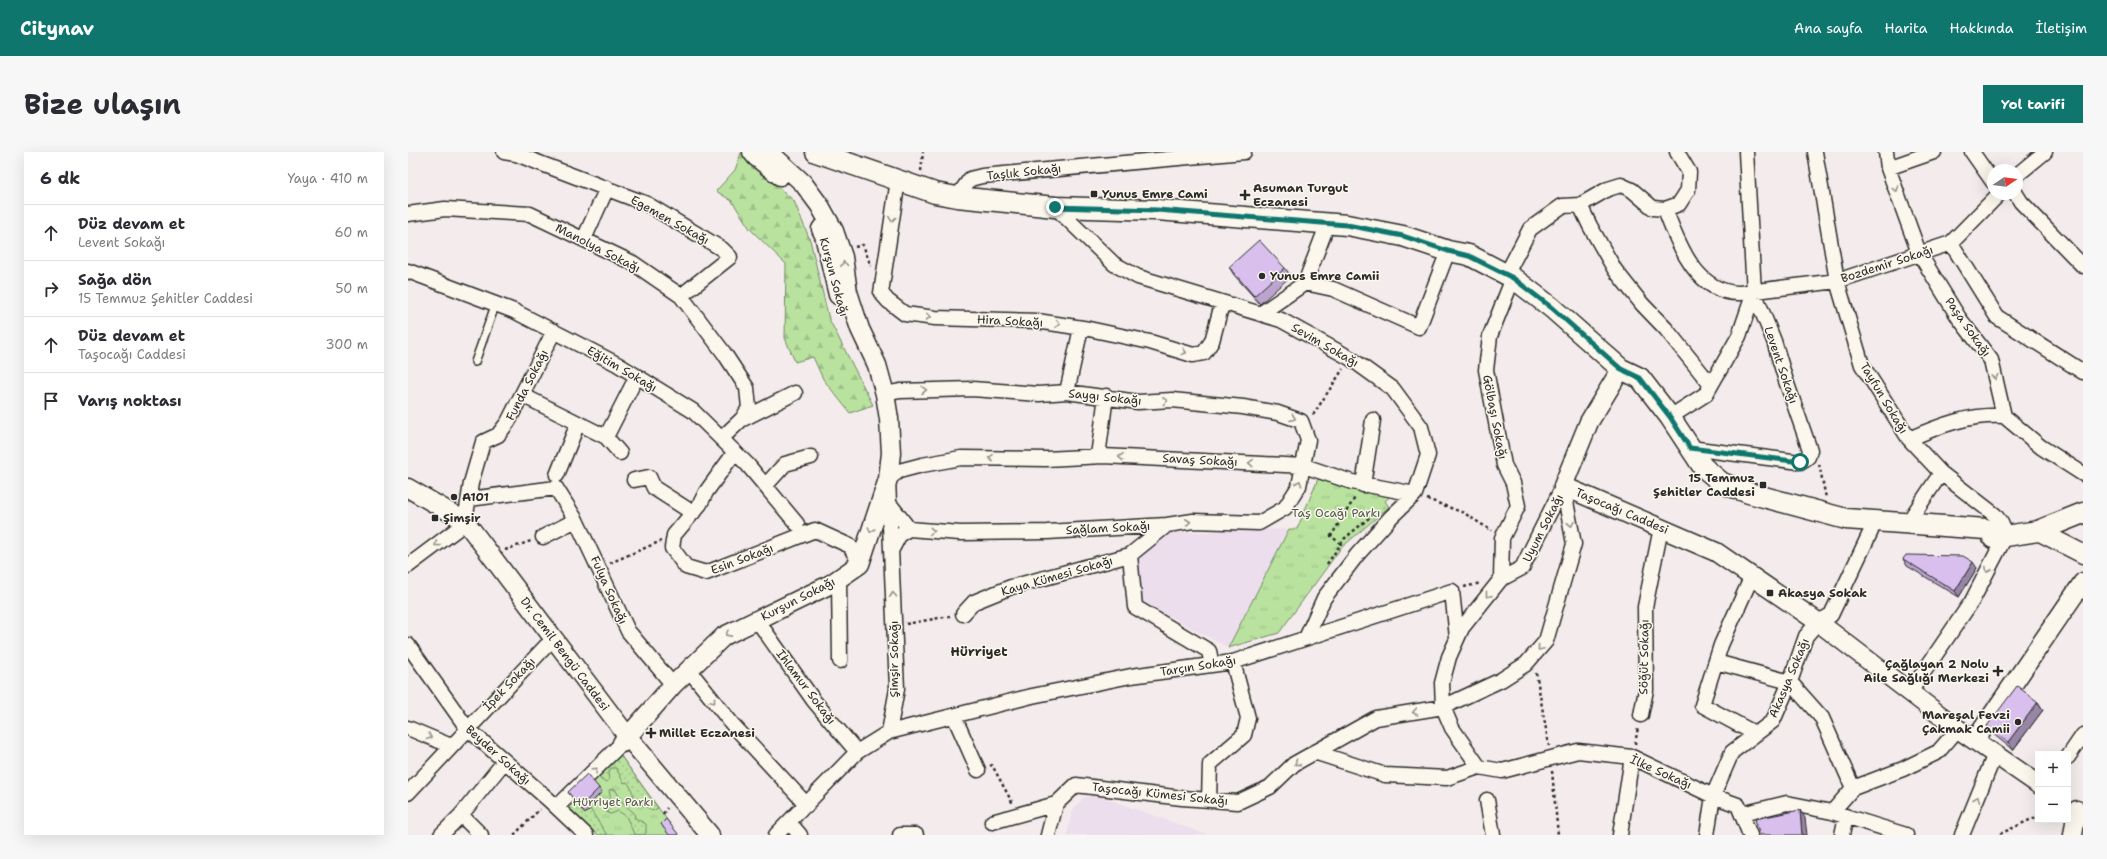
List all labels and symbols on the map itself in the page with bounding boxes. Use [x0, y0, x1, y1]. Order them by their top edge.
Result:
street label: Taşlık Sokağı [986, 160, 1062, 184]
north arrow [1987, 164, 2023, 200]
place label: Asuman Turgut Eczanesi [1253, 180, 1349, 210]
place label: Yunus Emre Cami [1102, 186, 1208, 202]
one-way arrow [1891, 186, 1900, 193]
marker: Yunus Emre Cami [1089, 189, 1099, 199]
marker: Asuman Turgut Eczanesi [1240, 190, 1250, 200]
street label: Egemen Sokağı [628, 192, 712, 248]
route end [1046, 198, 1064, 216]
one-way arrow [888, 216, 897, 222]
street label: Manolya Sokağı [553, 220, 643, 276]
street label: Kurşun Sokağı [816, 236, 852, 318]
street label: Bozdemir Sokağı [1839, 242, 1935, 286]
one-way arrow [840, 261, 849, 268]
place label: Yunus Emre Camii [1270, 268, 1380, 284]
marker: Yunus Emre Camii [1257, 271, 1267, 281]
street label: Paşa Sokağı [1942, 294, 1994, 360]
street label: Hira Sokağı [976, 311, 1044, 331]
one-way arrow [925, 312, 931, 321]
one-way arrow [1054, 319, 1061, 328]
street label: Sevim Sokağı [1288, 319, 1362, 371]
street label: Levent Sokağı [1760, 324, 1802, 406]
street label: Eğitim Sokağı [584, 342, 660, 396]
street label: Funda Sokağı [502, 347, 552, 423]
one-way arrow [1181, 347, 1188, 356]
street label: Tayfun Sokağı [1856, 359, 1912, 437]
street label: Gölbaşı Sokağı [1479, 373, 1511, 461]
one-way arrow [1991, 373, 1999, 380]
street label: Saygı Sokağı [1068, 385, 1142, 409]
one-way arrow [921, 386, 927, 394]
one-way arrow [1162, 396, 1168, 405]
one-way arrow [1290, 414, 1297, 422]
street label: Savaş Sokağı [1162, 450, 1238, 470]
one-way arrow [1118, 452, 1124, 461]
route start [1791, 453, 1809, 471]
one-way arrow [988, 454, 994, 463]
one-way arrow [1248, 459, 1254, 467]
place label: 15 Temmuz Şehitler Caddesi [1653, 470, 1755, 500]
one-way arrow [1294, 480, 1303, 487]
marker: 15 Temmuz Şehitler Caddesi [1758, 480, 1768, 490]
street label: Taşocağı Caddesi [1573, 484, 1671, 538]
place label: A101 [462, 489, 489, 505]
street label: Uyum Sokağı [1519, 491, 1567, 565]
marker: A101 [449, 492, 459, 502]
park label: Taş Ocağı Parkı [1292, 505, 1380, 521]
place label: Şimşir [443, 510, 481, 526]
marker: Şimşir [430, 513, 440, 523]
street label: Sağlam Sokağı [1065, 518, 1151, 538]
one-way arrow [1185, 518, 1191, 527]
one-way arrow [1566, 521, 1574, 527]
one-way arrow [868, 526, 876, 533]
one-way arrow [929, 526, 936, 535]
one-way arrow [434, 539, 441, 547]
street label: Esin Sokağı [708, 540, 776, 578]
street label: Kaya Kümesi Sokağı [999, 552, 1115, 600]
street label: Fulya Sokağı [587, 553, 631, 627]
one-way arrow [1985, 566, 1993, 573]
street label: Kurşun Sokağı [758, 573, 838, 625]
place label: Akasya Sokak [1778, 585, 1867, 601]
marker: Akasya Sokak [1765, 588, 1775, 598]
one-way arrow [1486, 591, 1493, 598]
one-way arrow [888, 592, 897, 598]
street label: Dr. Cemil Bengü Caddesi [517, 594, 613, 714]
street label: Söğüt Sokağı [1635, 619, 1653, 695]
street label: Şimşir Sokağı [886, 621, 902, 697]
one-way arrow [725, 629, 732, 637]
street label: Akasya Sokağı [1765, 636, 1813, 720]
district label: Hürriyet [950, 643, 1008, 660]
one-way arrow [1538, 643, 1545, 650]
street label: Ihlamur Sokağı [773, 646, 839, 728]
street label: Tarçın Sokağı [1159, 652, 1237, 680]
street label: İpek Sokağı [479, 654, 539, 714]
place label: Çağlayan 2 Nolu Aile Sağlığı Merkezi [1864, 656, 1989, 686]
marker: Çağlayan 2 Nolu Aile Sağlığı Merkezi [1992, 665, 2004, 677]
one-way arrow [709, 697, 716, 704]
one-way arrow [1411, 707, 1418, 715]
place label: Mareşal Fevzi Çakmak Camii [1922, 707, 2010, 737]
marker: Mareşal Fevzi Çakmak Camii [2013, 717, 2023, 727]
street label: Beyder Sokağı [462, 721, 534, 789]
place label: Millet Eczanesi [659, 725, 755, 741]
marker: Millet Eczanesi [646, 728, 656, 738]
one-way arrow [426, 732, 433, 740]
street label: İlke Sokağı [1628, 751, 1694, 793]
one-way arrow [1294, 758, 1301, 766]
one-way arrow [590, 767, 598, 775]
street label: Taşocağı Kümesi Sokağı [1091, 779, 1229, 809]
park label: Hürriyet Parkı [572, 794, 654, 810]
one-way arrow [1972, 795, 1980, 802]

